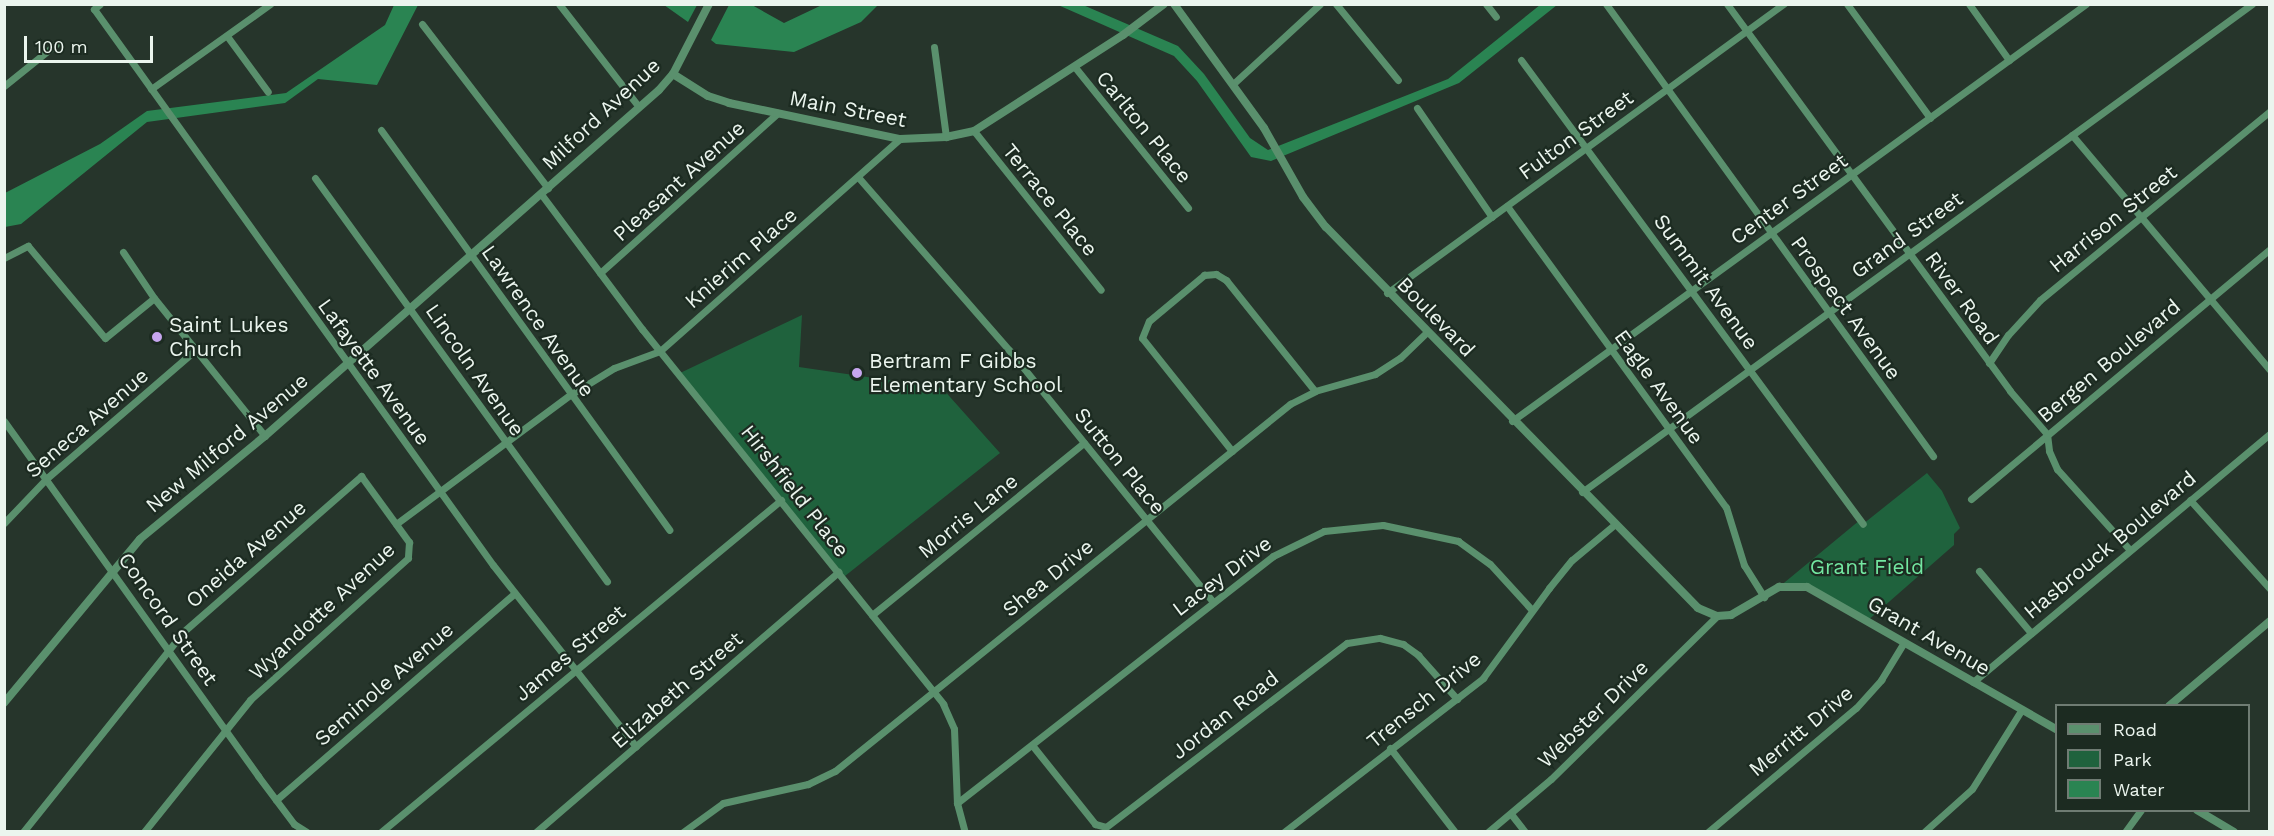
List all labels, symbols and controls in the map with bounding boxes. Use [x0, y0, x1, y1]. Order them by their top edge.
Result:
scale bar [27, 24, 156, 62]
text: 100 m [35, 36, 88, 57]
street label: Milford Avenue [536, 52, 666, 176]
street label: Carlton Place [1091, 66, 1197, 188]
street label: Main Street [787, 85, 909, 133]
street label: Fulton Street [1514, 85, 1638, 185]
street label: Pleasant Avenue [608, 115, 750, 247]
street label: Terrace Place [997, 139, 1103, 261]
street label: Center Street [1725, 148, 1853, 250]
street label: Harrison Street [2044, 160, 2182, 278]
street label: Grand Street [1846, 186, 1968, 284]
street label: Knierim Place [680, 202, 802, 314]
street label: Summit Avenue [1648, 209, 1764, 355]
street label: Prospect Avenue [1785, 231, 1907, 385]
street label: Lawrence Avenue [476, 240, 600, 402]
street label: River Road [1920, 246, 2004, 350]
street label: Boulevard [1392, 272, 1480, 362]
street label: Lafayette Avenue [312, 294, 436, 450]
street label: Bergen Boulevard [2032, 294, 2186, 428]
street label: Lincoln Avenue [420, 299, 530, 441]
place label: Saint Lukes Church [169, 312, 289, 362]
street label: Eagle Avenue [1609, 324, 1709, 450]
marker: Saint Lukes Church [150, 330, 164, 344]
place label: Bertram F Gibbs Elementary School [869, 348, 1063, 398]
street label: Seneca Avenue [20, 362, 154, 484]
marker: Bertram F Gibbs Elementary School [850, 366, 864, 380]
street label: New Milford Avenue [140, 367, 314, 519]
street label: Sutton Place [1069, 402, 1171, 520]
street label: Hirshfield Place [736, 420, 854, 562]
street label: Hasbrouck Boulevard [2019, 465, 2201, 625]
street label: Morris Lane [913, 468, 1023, 564]
street label: Oneida Avenue [180, 494, 312, 614]
street label: Lacey Drive [1167, 530, 1277, 622]
street label: Shea Drive [997, 534, 1099, 622]
street label: Wyandotte Avenue [244, 537, 400, 685]
street label: Concord Street [113, 548, 223, 690]
park label: Grant Field [1810, 554, 1924, 580]
street label: Grant Avenue [1863, 590, 1995, 682]
street label: James Street [509, 599, 631, 707]
street label: Seminole Avenue [309, 617, 459, 751]
street label: Elizabeth Street [606, 626, 748, 754]
street label: Trensch Drive [1362, 646, 1486, 754]
street label: Webster Drive [1532, 655, 1654, 773]
street label: Jordan Road [1166, 665, 1284, 765]
street label: Merritt Drive [1744, 680, 1858, 782]
legend [2055, 704, 2250, 812]
text: Road [2113, 719, 2157, 740]
text: Park [2113, 749, 2152, 770]
text: Water [2113, 779, 2165, 800]

